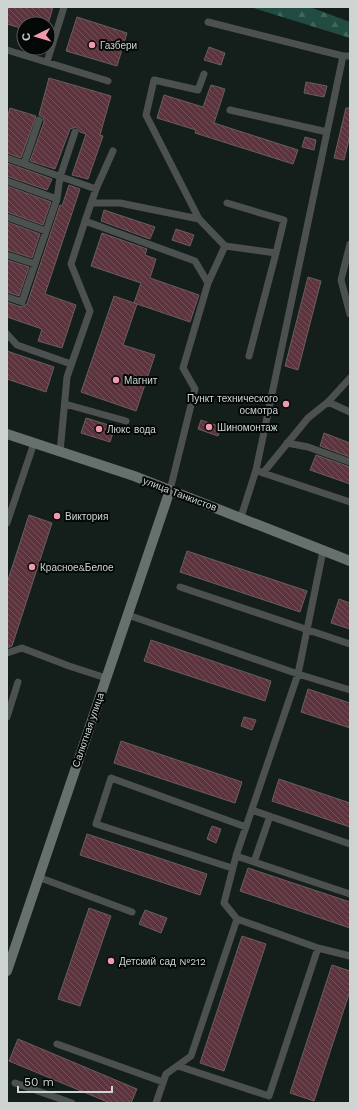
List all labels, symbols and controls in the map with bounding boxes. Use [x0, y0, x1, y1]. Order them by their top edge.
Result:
north arrow [16, 16, 56, 56]
text: С [20, 32, 33, 41]
marker: Газбери [87, 40, 97, 50]
place label: Газбери [100, 40, 137, 51]
marker: Магнит [111, 375, 121, 385]
place label: Магнит [124, 375, 158, 386]
place label: Пункт технического осмотра [187, 393, 278, 416]
marker: Пункт технического осмотра [281, 399, 291, 409]
marker: Шиномонтаж [204, 422, 214, 432]
place label: Шиномонтаж [217, 422, 278, 433]
marker: Люкс вода [94, 424, 104, 434]
place label: Люкс вода [107, 424, 156, 435]
street label: улица Танкистов [142, 475, 218, 513]
marker: Виктория [52, 511, 62, 521]
place label: Виктория [65, 511, 108, 522]
marker: Красное&Белое [27, 562, 37, 572]
place label: Красное&Белое [40, 562, 114, 573]
street label: Салютная улица [70, 691, 106, 769]
marker: Детский сад №212 [106, 956, 116, 966]
place label: Детский сад №212 [119, 956, 206, 967]
scale bar [18, 1068, 112, 1094]
text: 50 m [24, 1075, 54, 1089]

